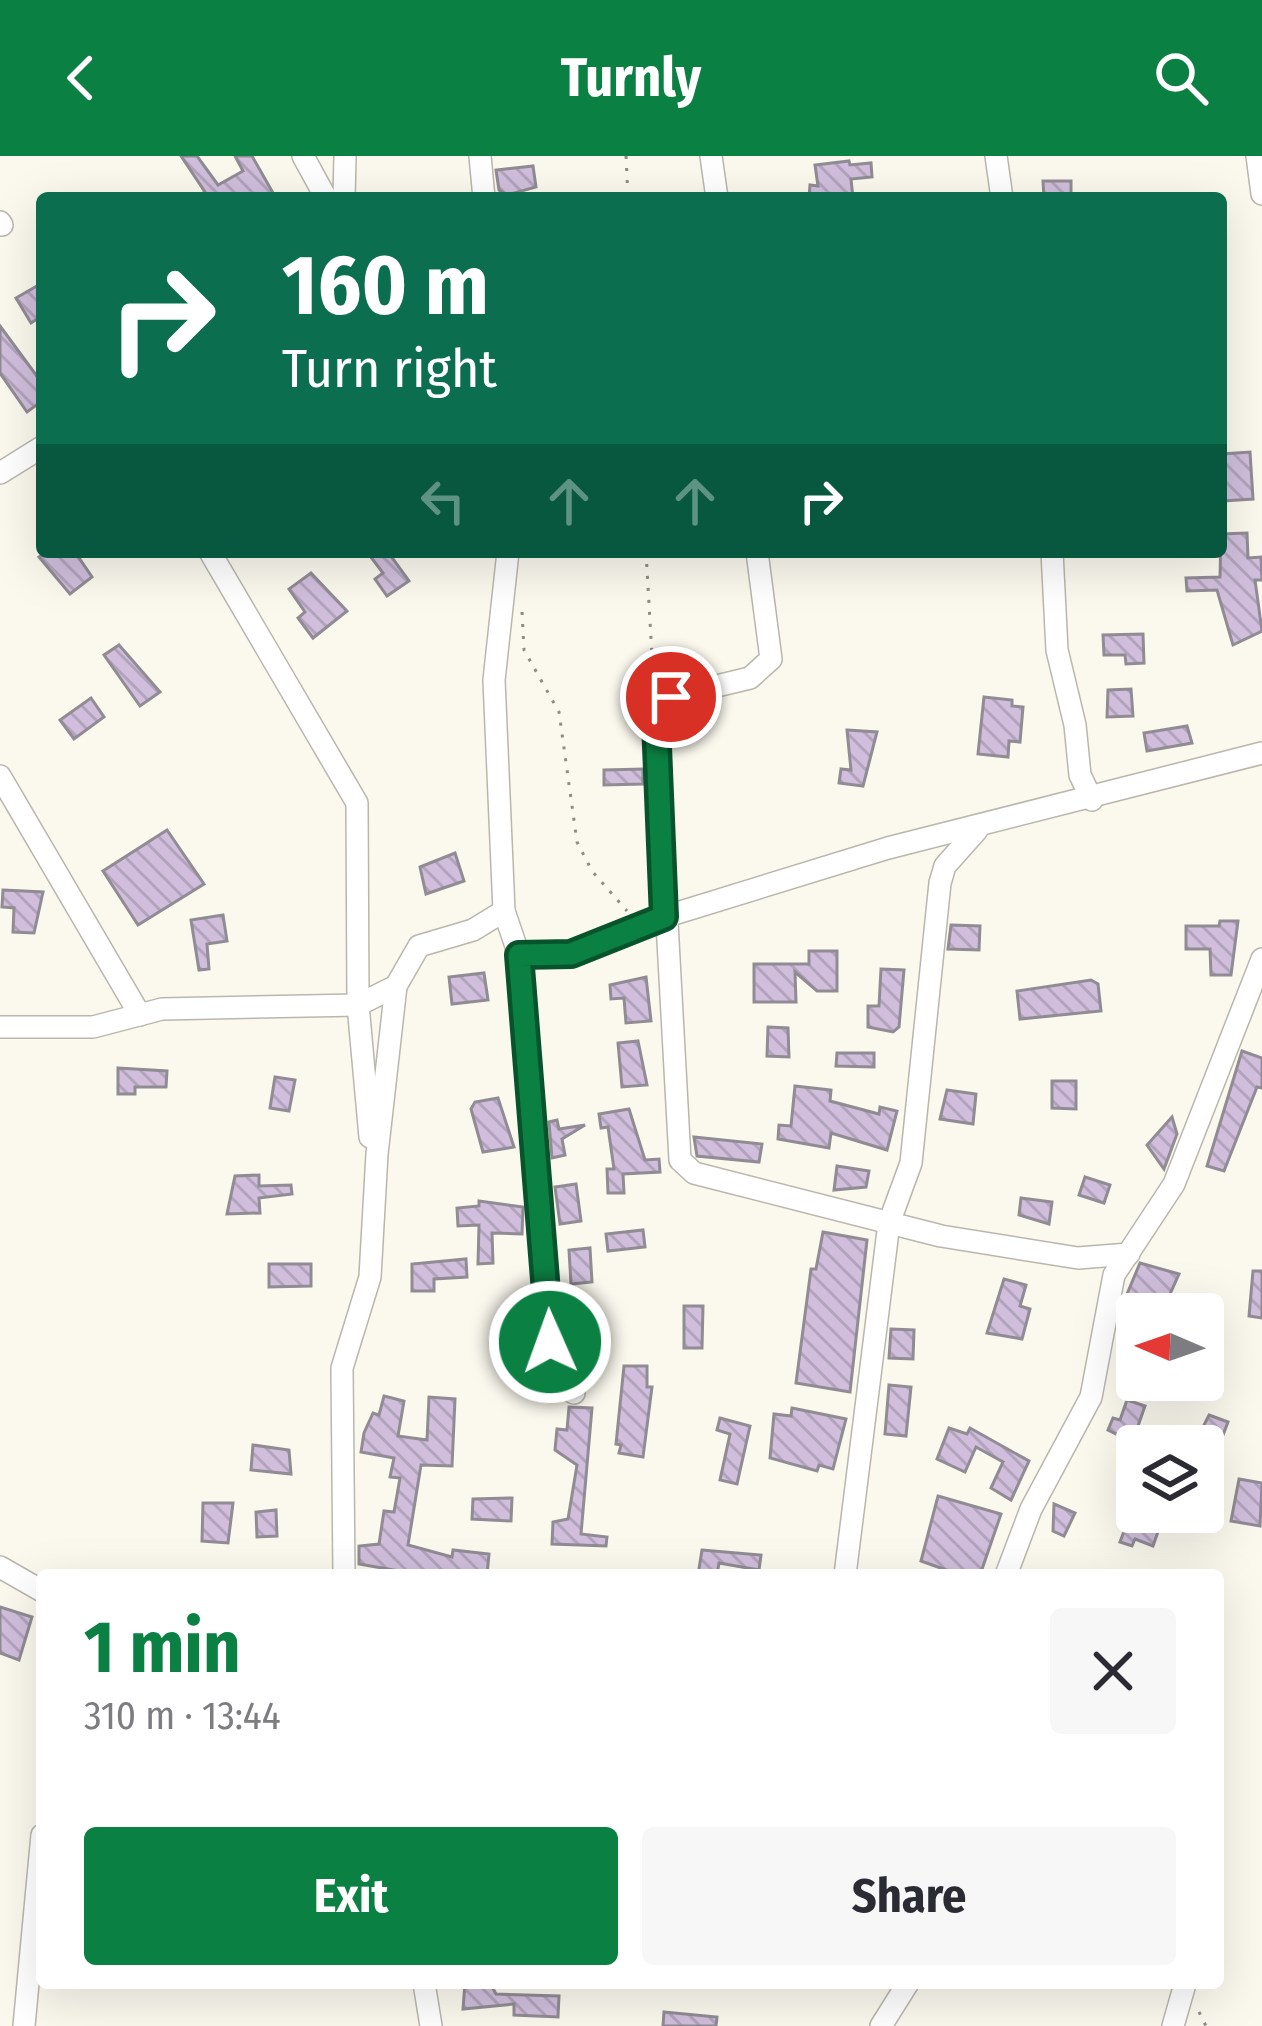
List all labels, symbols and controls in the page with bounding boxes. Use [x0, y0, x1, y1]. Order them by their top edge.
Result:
icon: back [48, 45, 114, 111]
icon: search [1148, 45, 1214, 111]
text: Turnly [561, 46, 701, 110]
text: 160 m [282, 235, 489, 336]
icon: right [84, 240, 240, 396]
text: Turn right [282, 337, 497, 401]
icon: left [410, 468, 476, 534]
icon: ahead [536, 468, 602, 534]
icon: ahead [662, 468, 728, 534]
icon: right [788, 468, 854, 534]
pin [620, 646, 722, 748]
icon: arrive [638, 664, 704, 730]
position arrow [487, 1279, 613, 1405]
north arrow [1116, 1293, 1224, 1401]
map controls [1116, 1293, 1224, 1533]
button: layers [1116, 1425, 1224, 1533]
text: 1 min [84, 1605, 241, 1691]
button: close [1050, 1608, 1176, 1734]
text: 310 m · 13:44 [84, 1693, 281, 1739]
button: Exit [84, 1827, 618, 1965]
button: Share [642, 1827, 1176, 1965]

